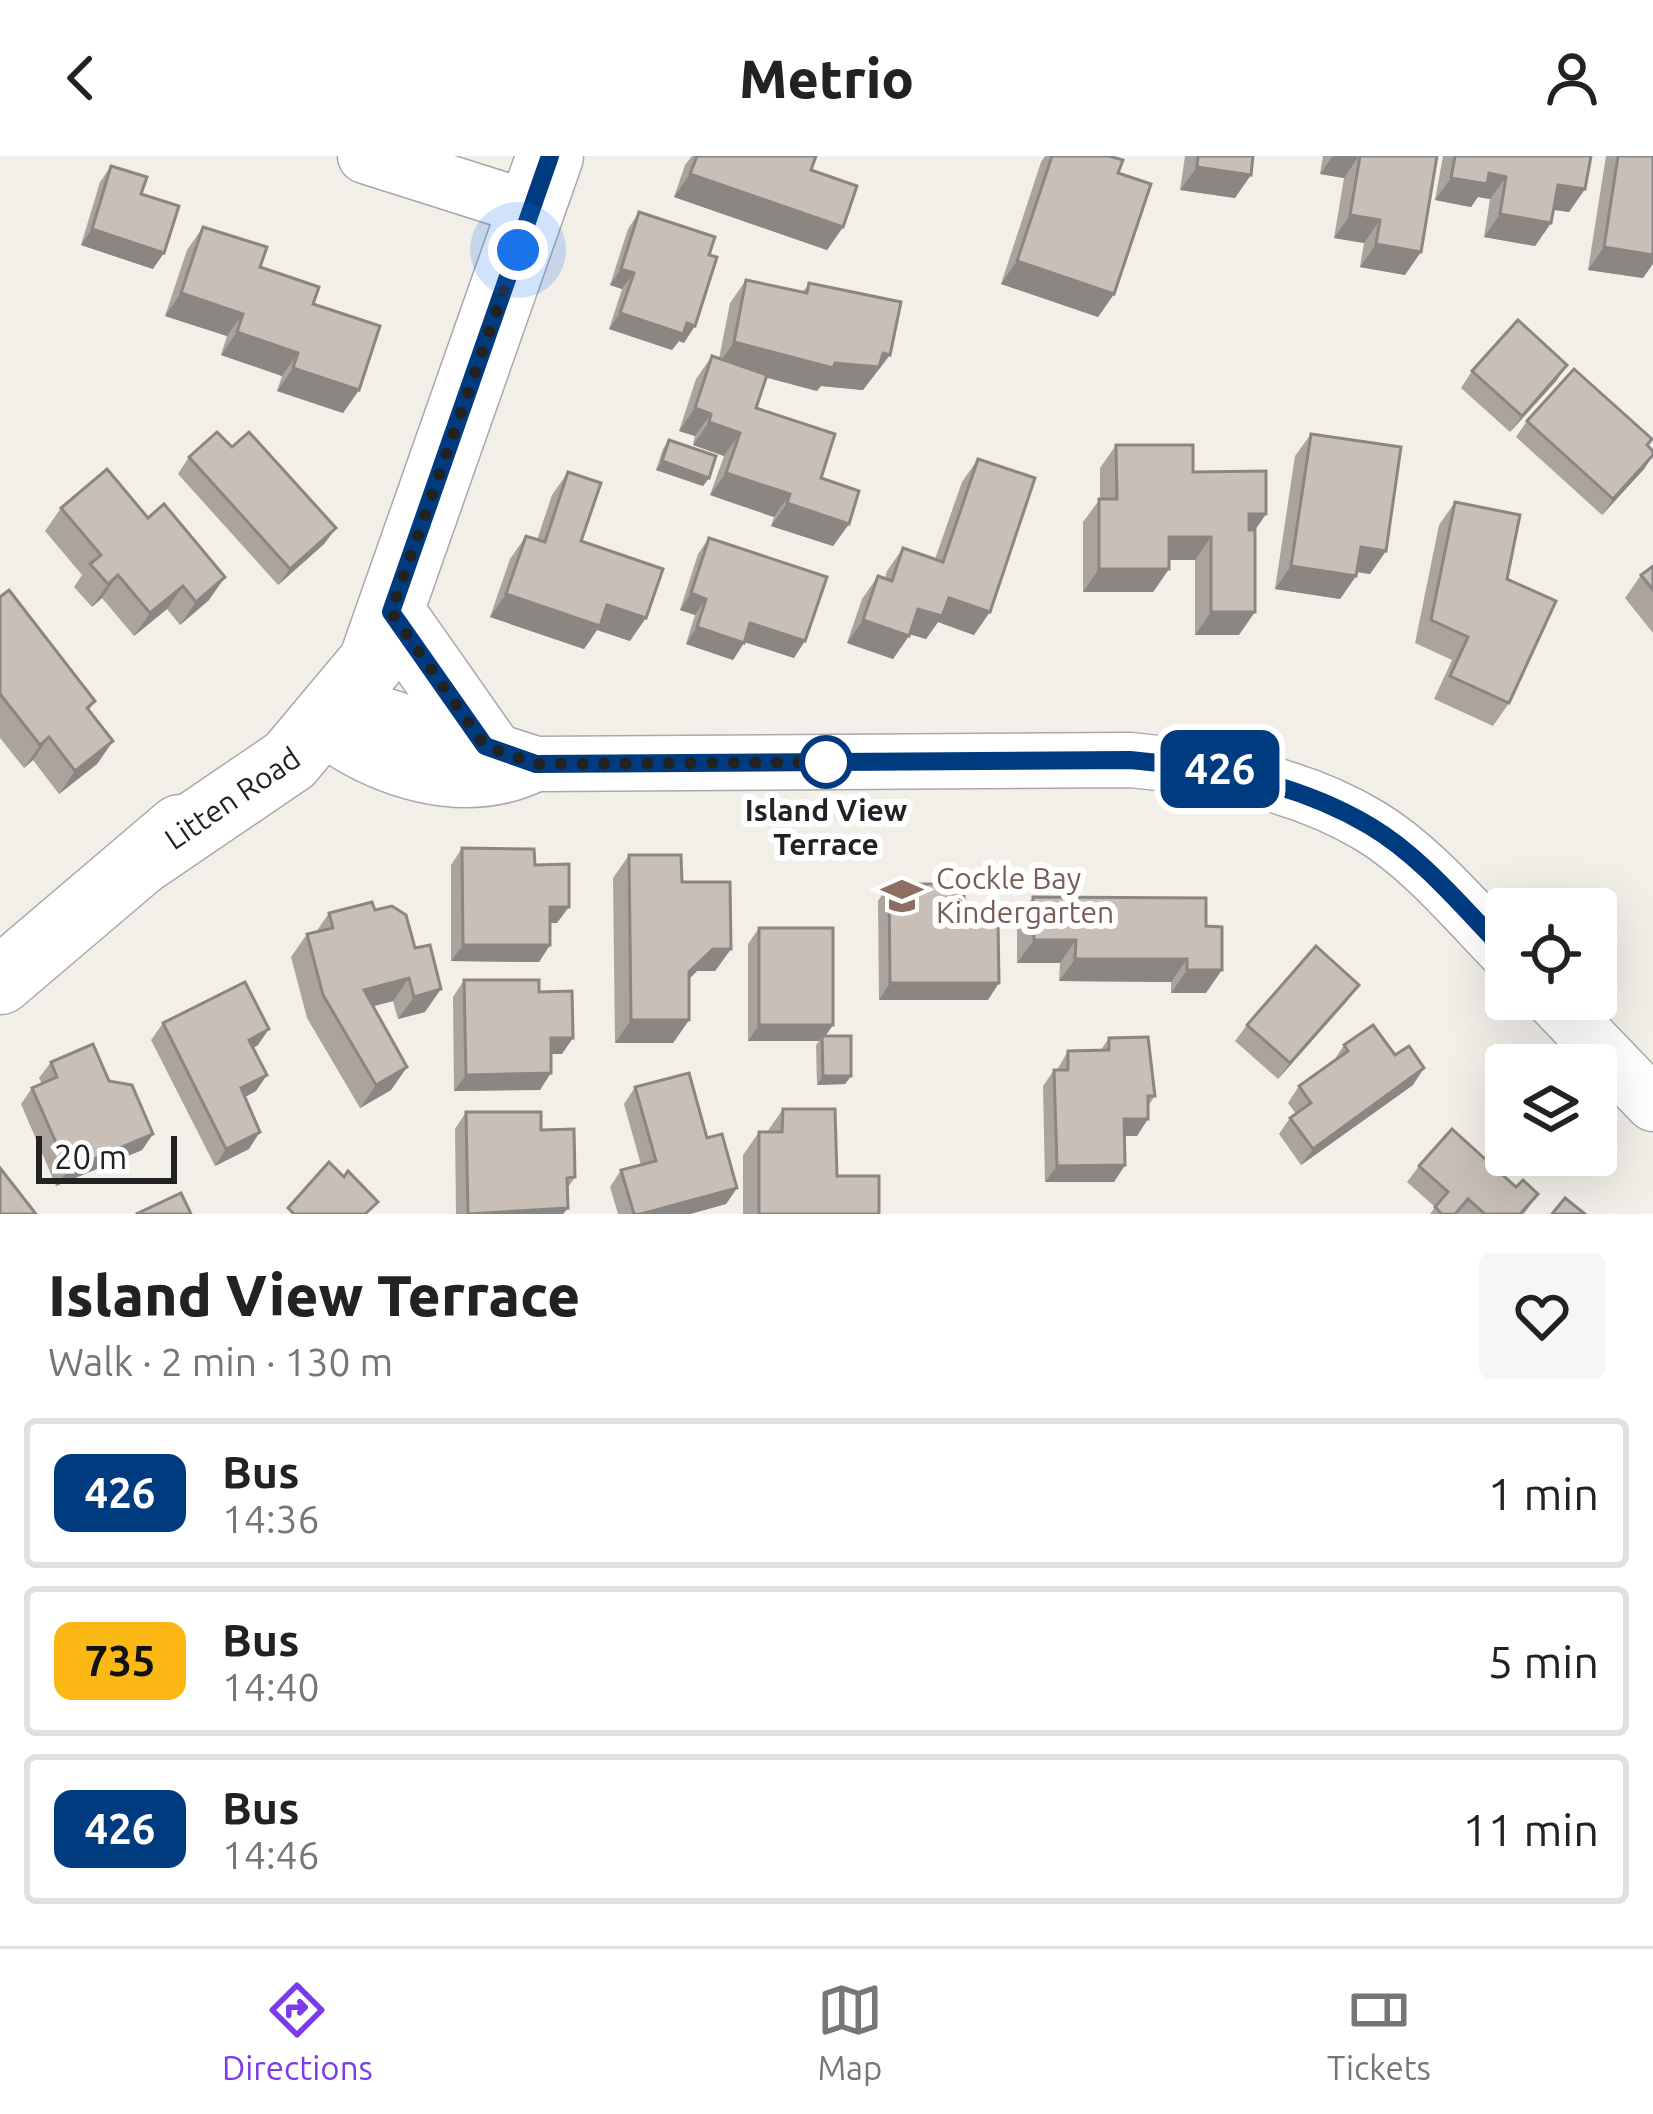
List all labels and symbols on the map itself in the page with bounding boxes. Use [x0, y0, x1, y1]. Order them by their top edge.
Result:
your location [488, 220, 548, 280]
line badge: 426 [1151, 730, 1289, 808]
marker: Island View Terrace [801, 737, 851, 787]
street label: Litten Road [158, 740, 306, 856]
place label: Island View Terrace [745, 793, 908, 861]
place label: Cockle Bay Kindergarten [936, 861, 1114, 929]
school or university icon: Cockle Bay Kindergarten [879, 873, 925, 919]
scale bar [36, 1130, 177, 1183]

